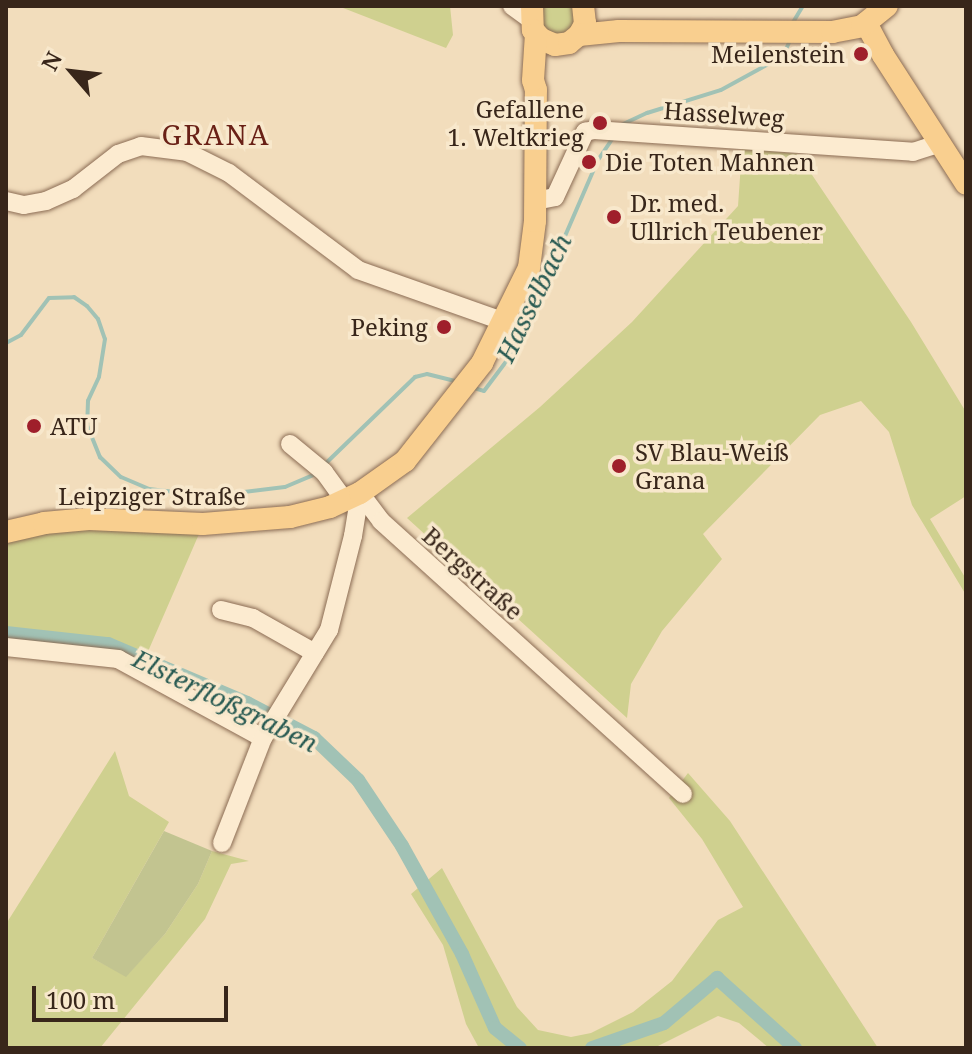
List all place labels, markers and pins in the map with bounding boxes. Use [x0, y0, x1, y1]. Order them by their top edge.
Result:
place label: Meilenstein [711, 40, 845, 68]
marker: Meilenstein [852, 45, 870, 63]
place label: Gefallene 1. Weltkrieg [447, 95, 584, 151]
marker: Gefallene 1. Weltkrieg [591, 114, 609, 132]
place label: Die Toten Mahnen [605, 148, 815, 176]
marker: Die Toten Mahnen [580, 153, 598, 171]
place label: Dr. med. Ullrich Teubener [630, 189, 823, 245]
marker: Dr. med. Ullrich Teubener [605, 208, 623, 226]
place label: Peking [351, 313, 428, 341]
marker: Peking [435, 318, 453, 336]
place label: ATU [50, 412, 97, 440]
marker: ATU [25, 417, 43, 435]
place label: SV Blau-Weiß Grana [635, 438, 789, 494]
marker: SV Blau-Weiß Grana [610, 457, 628, 475]

